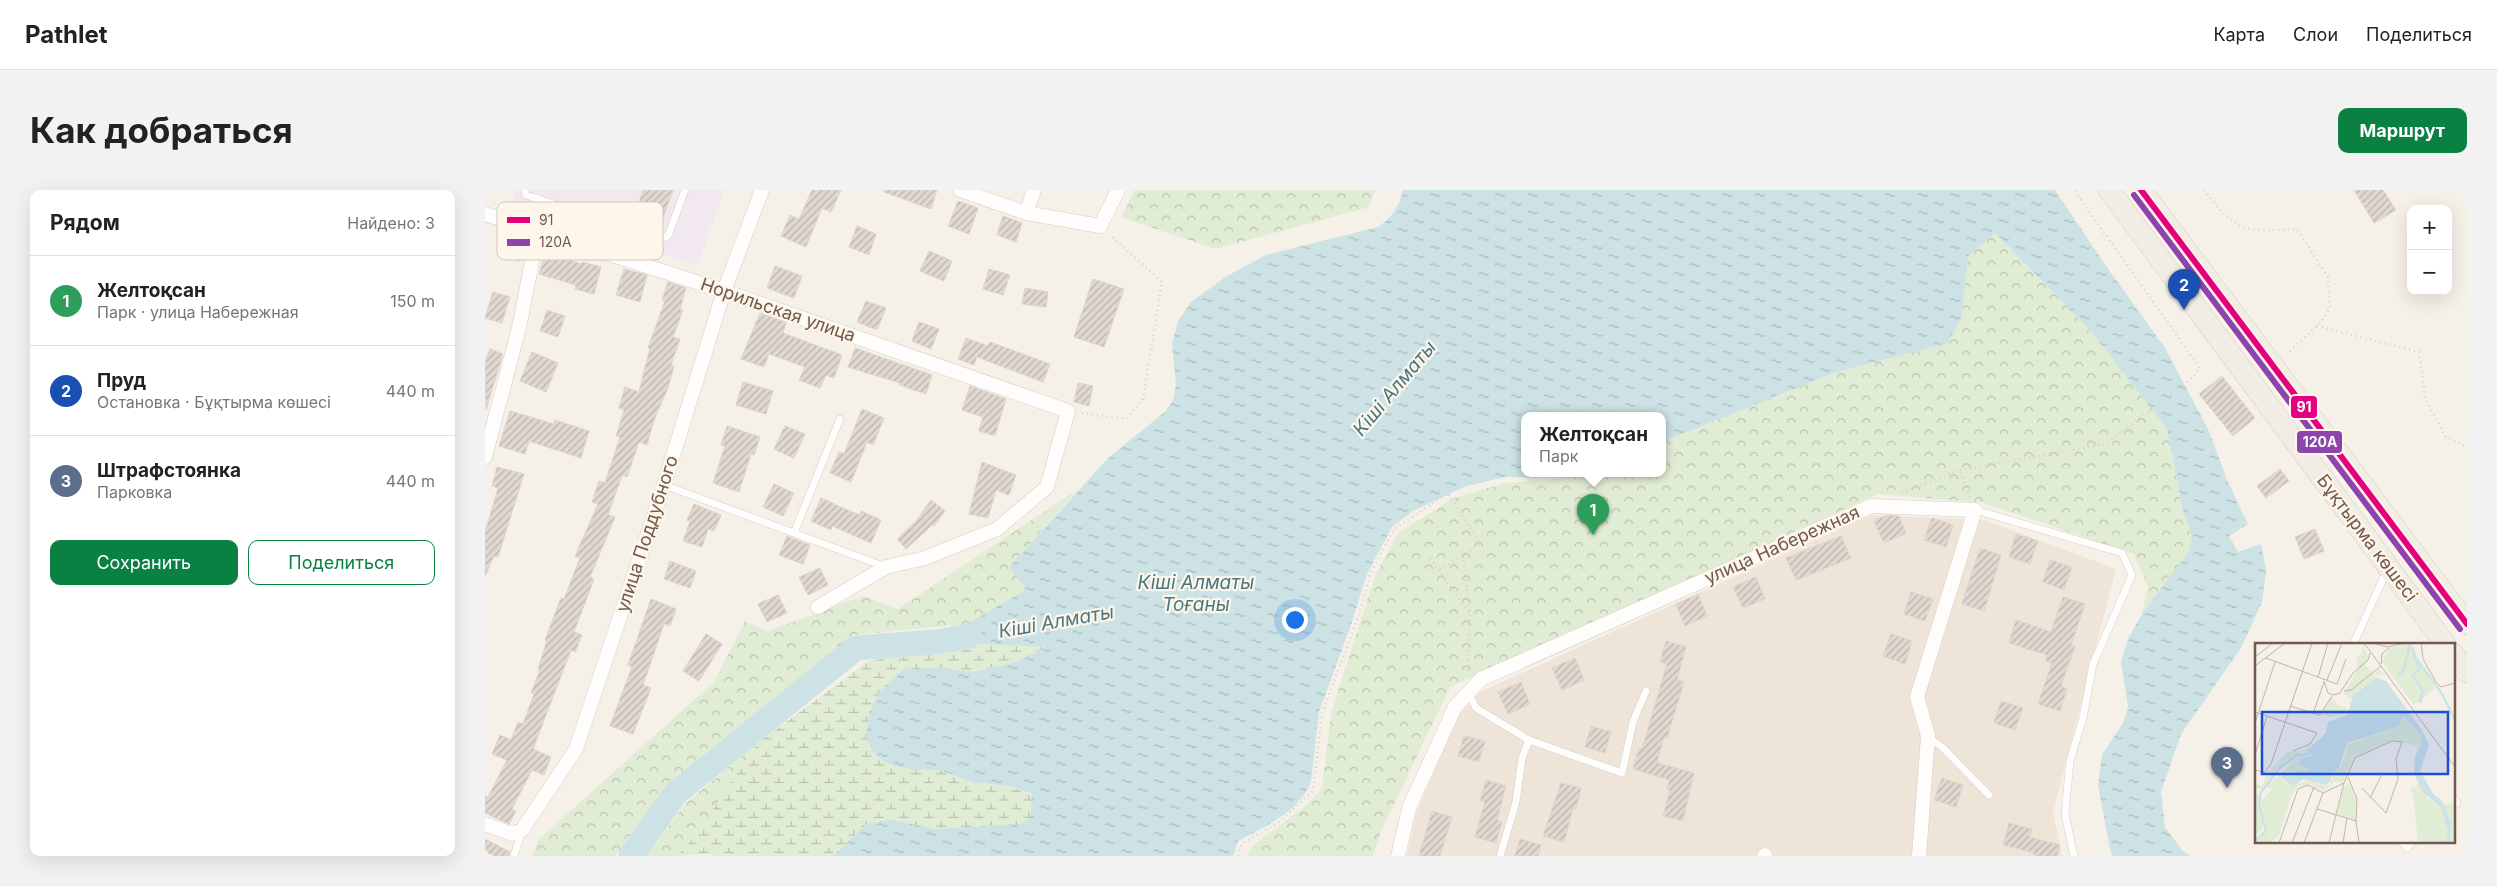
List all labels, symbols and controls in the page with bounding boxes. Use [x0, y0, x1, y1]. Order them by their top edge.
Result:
text: Pathlet [25, 20, 108, 49]
text: Карта [2213, 24, 2265, 45]
text: Слои [2293, 24, 2338, 45]
text: Поделиться [2366, 24, 2472, 45]
button: Маршрут [2338, 108, 2467, 153]
text: Как добраться [30, 109, 293, 151]
legend [497, 202, 663, 260]
map controls [2407, 205, 2452, 295]
button: + [2407, 205, 2452, 250]
text: Рядом [50, 210, 120, 235]
text: 91 [539, 211, 553, 228]
text: Найдено: 3 [347, 213, 435, 233]
text: 120А [539, 233, 572, 250]
button: − [2407, 250, 2452, 295]
pin: 2 [2168, 269, 2200, 310]
street label: Норильская улица [698, 273, 858, 346]
text: Желтоқсан [97, 279, 206, 302]
text: 1 [63, 291, 69, 311]
text: 150 m [390, 291, 435, 311]
text: Парк · улица Набережная [97, 302, 299, 322]
water label: Кіші Алматы [1348, 336, 1441, 440]
text: Пруд [97, 369, 146, 392]
text: 2 [61, 381, 71, 401]
text: 440 m [386, 381, 435, 401]
text: Остановка · Бұқтырма көшесі [97, 392, 331, 412]
line badge: 91 [2290, 395, 2318, 419]
text: 91 [2296, 398, 2312, 415]
popup [1521, 412, 1666, 477]
text: Желтоқсан [1539, 423, 1648, 446]
line badge: 120А [2296, 430, 2343, 454]
text: 120А [2303, 433, 2338, 450]
text: Парк [1539, 446, 1578, 466]
street label: улица Поддубного [611, 453, 682, 615]
text: Штрафстоянка [97, 459, 241, 482]
street label: Бұқтырма көшесі [2313, 470, 2422, 605]
text: 3 [61, 471, 71, 491]
text: 440 m [386, 471, 435, 491]
text: Парковка [97, 482, 172, 502]
pin: 1 [1577, 494, 1609, 535]
street label: улица Набережная [1701, 501, 1862, 588]
button: Сохранить [50, 540, 238, 585]
button: Поделиться [248, 540, 435, 585]
water label: Кіші Алматы Тоғаны [1138, 571, 1254, 616]
water label: Кіші Алматы [997, 600, 1116, 643]
your location [1282, 607, 1308, 633]
inset map [2255, 643, 2455, 844]
pin: 3 [2211, 747, 2243, 788]

